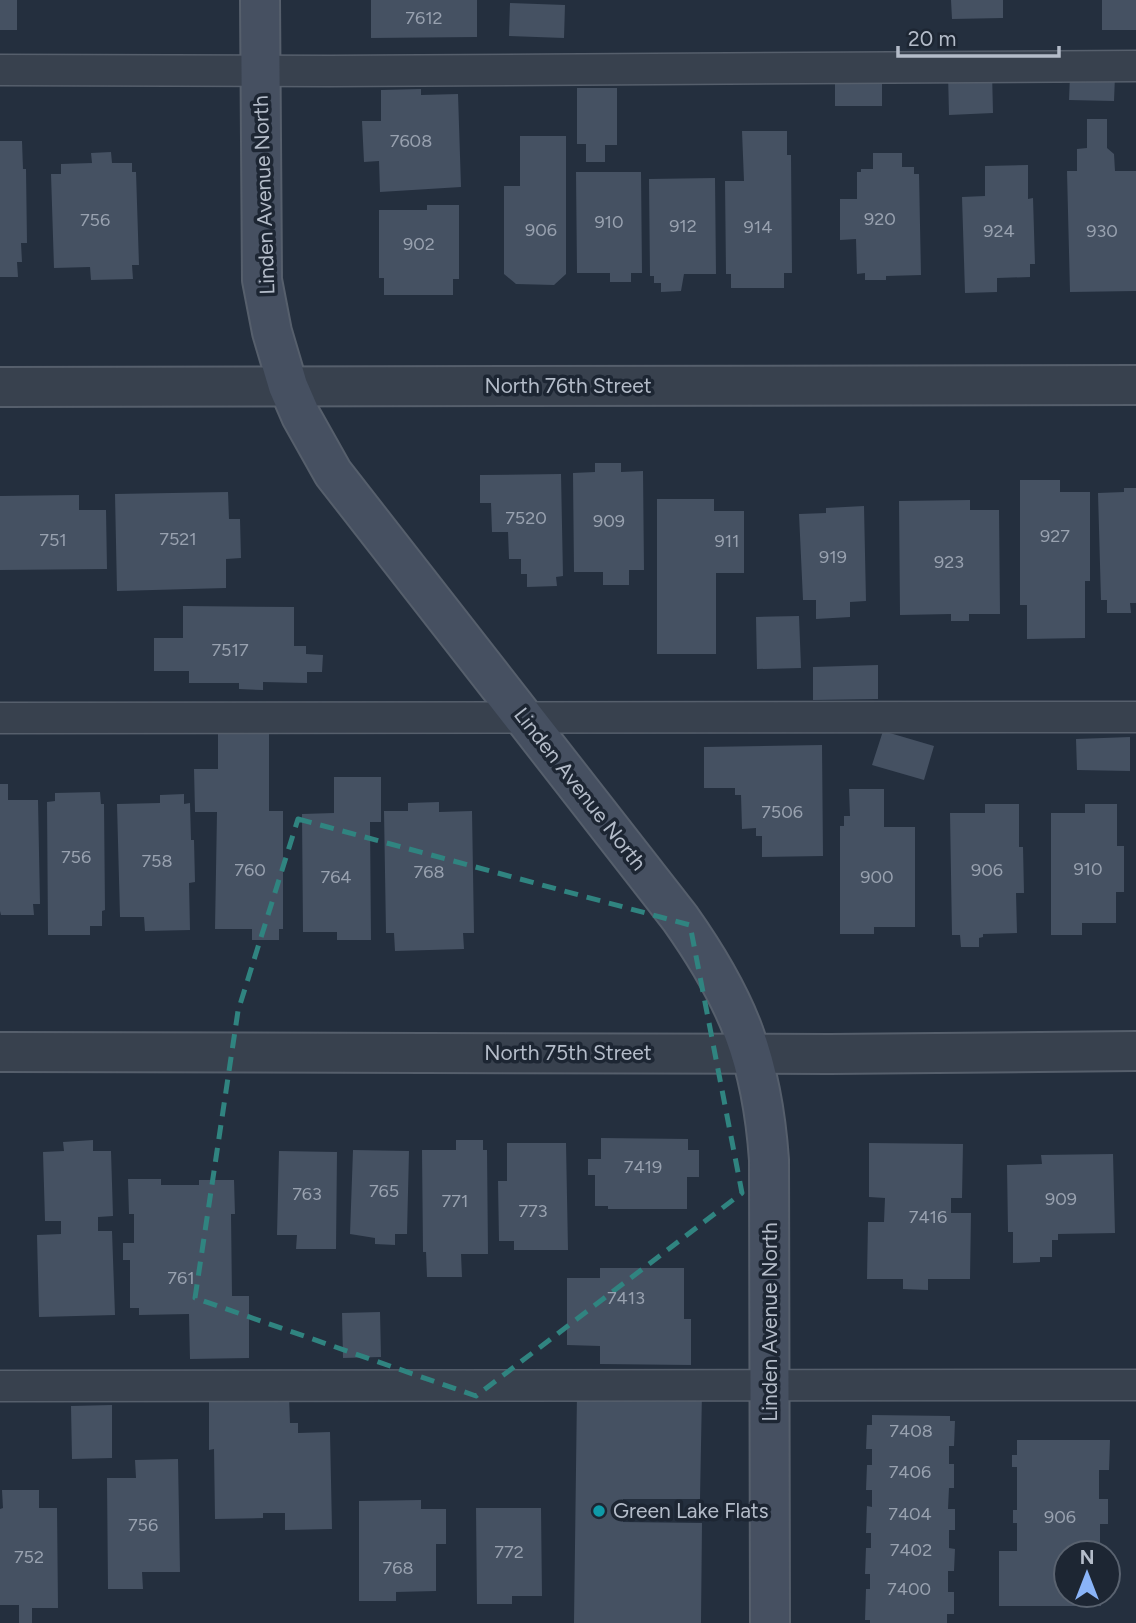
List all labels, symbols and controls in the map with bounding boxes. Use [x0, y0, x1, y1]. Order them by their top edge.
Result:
house number: 7612 [405, 7, 443, 29]
scale bar [898, 14, 1059, 58]
text: 20 m [908, 26, 956, 51]
street label: Linden Avenue North [248, 95, 279, 295]
house number: 7608 [390, 130, 432, 152]
house number: 920 [864, 208, 896, 230]
house number: 756 [80, 209, 110, 231]
house number: 910 [594, 211, 624, 233]
house number: 912 [669, 215, 697, 237]
house number: 914 [744, 216, 772, 238]
house number: 906 [525, 219, 557, 241]
house number: 924 [983, 220, 1015, 242]
house number: 930 [1086, 220, 1118, 242]
house number: 902 [403, 233, 435, 255]
street label: North 76th Street [484, 373, 652, 398]
house number: 7520 [505, 507, 547, 529]
house number: 909 [593, 510, 625, 532]
house number: 927 [1040, 525, 1070, 547]
house number: 7521 [159, 528, 197, 550]
house number: 751 [39, 529, 67, 551]
house number: 911 [714, 530, 740, 552]
house number: 919 [819, 546, 847, 568]
house number: 923 [934, 551, 964, 573]
house number: 7517 [211, 639, 249, 661]
street label: Linden Avenue North [509, 702, 652, 875]
house number: 7506 [761, 801, 803, 823]
house number: 756 [61, 846, 91, 868]
house number: 758 [141, 850, 173, 872]
house number: 910 [1073, 858, 1103, 880]
house number: 760 [234, 859, 266, 881]
house number: 906 [971, 859, 1003, 881]
house number: 768 [414, 861, 444, 883]
house number: 764 [320, 866, 352, 888]
house number: 900 [860, 866, 894, 888]
street label: North 75th Street [484, 1040, 652, 1065]
house number: 7419 [624, 1156, 662, 1178]
house number: 765 [369, 1180, 399, 1202]
house number: 763 [292, 1183, 322, 1205]
house number: 909 [1045, 1188, 1077, 1210]
house number: 771 [442, 1190, 468, 1212]
house number: 773 [518, 1200, 548, 1222]
house number: 7416 [909, 1206, 947, 1228]
street label: Linden Avenue North [757, 1222, 782, 1422]
house number: 761 [167, 1267, 195, 1289]
house number: 7413 [607, 1287, 645, 1309]
house number: 7408 [889, 1420, 933, 1442]
house number: 7406 [889, 1461, 931, 1483]
place label: Green Lake Flats [613, 1498, 769, 1523]
marker: Green Lake Flats [591, 1503, 607, 1519]
house number: 7404 [888, 1503, 932, 1525]
house number: 906 [1044, 1506, 1076, 1528]
house number: 756 [128, 1514, 158, 1536]
house number: 7402 [890, 1539, 932, 1561]
north arrow [1052, 1539, 1122, 1609]
house number: 772 [494, 1541, 524, 1563]
house number: 752 [14, 1546, 44, 1568]
text: N [1080, 1546, 1094, 1569]
house number: 768 [383, 1557, 413, 1579]
house number: 7400 [887, 1578, 931, 1600]

